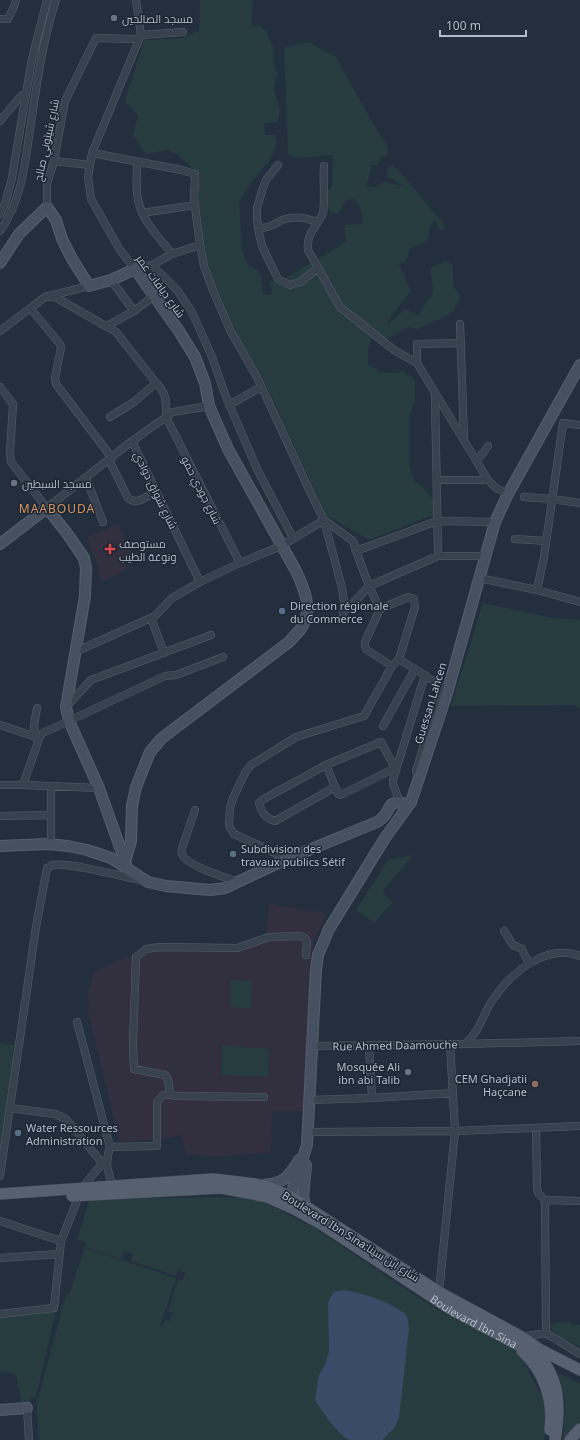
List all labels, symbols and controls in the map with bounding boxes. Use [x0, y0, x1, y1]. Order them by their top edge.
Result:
place label: مسجد الصالحين [122, 11, 193, 26]
scale bar [440, 12, 526, 38]
marker: مسجد الصالحين [109, 13, 119, 23]
text: 100 m [446, 17, 481, 34]
street label: شارع شيتوني صالح [30, 97, 64, 183]
street label: شارع ديافات عمر [132, 251, 189, 321]
street label: شارع شواق دوادي [129, 449, 181, 532]
street label: شارع جودي حمو [177, 453, 226, 528]
place label: مسجد السبطين [22, 476, 92, 491]
marker: مسجد السبطين [9, 478, 19, 488]
district label: MAABOUDA [19, 500, 95, 517]
place label: مستوصف ونوغة الطيب [119, 536, 176, 564]
marker: مستوصف ونوغة الطيب [104, 543, 116, 555]
place label: Direction régionale du Commerce [290, 598, 389, 626]
marker: Direction régionale du Commerce [277, 606, 287, 616]
street label: Guessan Lahcen [410, 660, 450, 746]
place label: Subdivision des travaux publics Sétif [241, 841, 346, 869]
marker: Subdivision des travaux publics Sétif [228, 849, 238, 859]
street label: Rue Ahmed Daamouche [332, 1036, 458, 1054]
place label: Mosquée Ali ibn abi Talib [337, 1059, 400, 1087]
marker: Mosquée Ali ibn abi Talib [403, 1067, 413, 1077]
place label: CEM Ghadjatii Haçcane [455, 1071, 527, 1099]
marker: CEM Ghadjatii Haçcane [530, 1079, 540, 1089]
place label: Water Ressources Administration [26, 1120, 118, 1148]
marker: Water Ressources Administration [13, 1128, 23, 1138]
street label: Boulevard Ibn Sina:شارع ابن سينا [279, 1187, 423, 1285]
street label: Boulevard Ibn Sina [428, 1291, 520, 1351]

